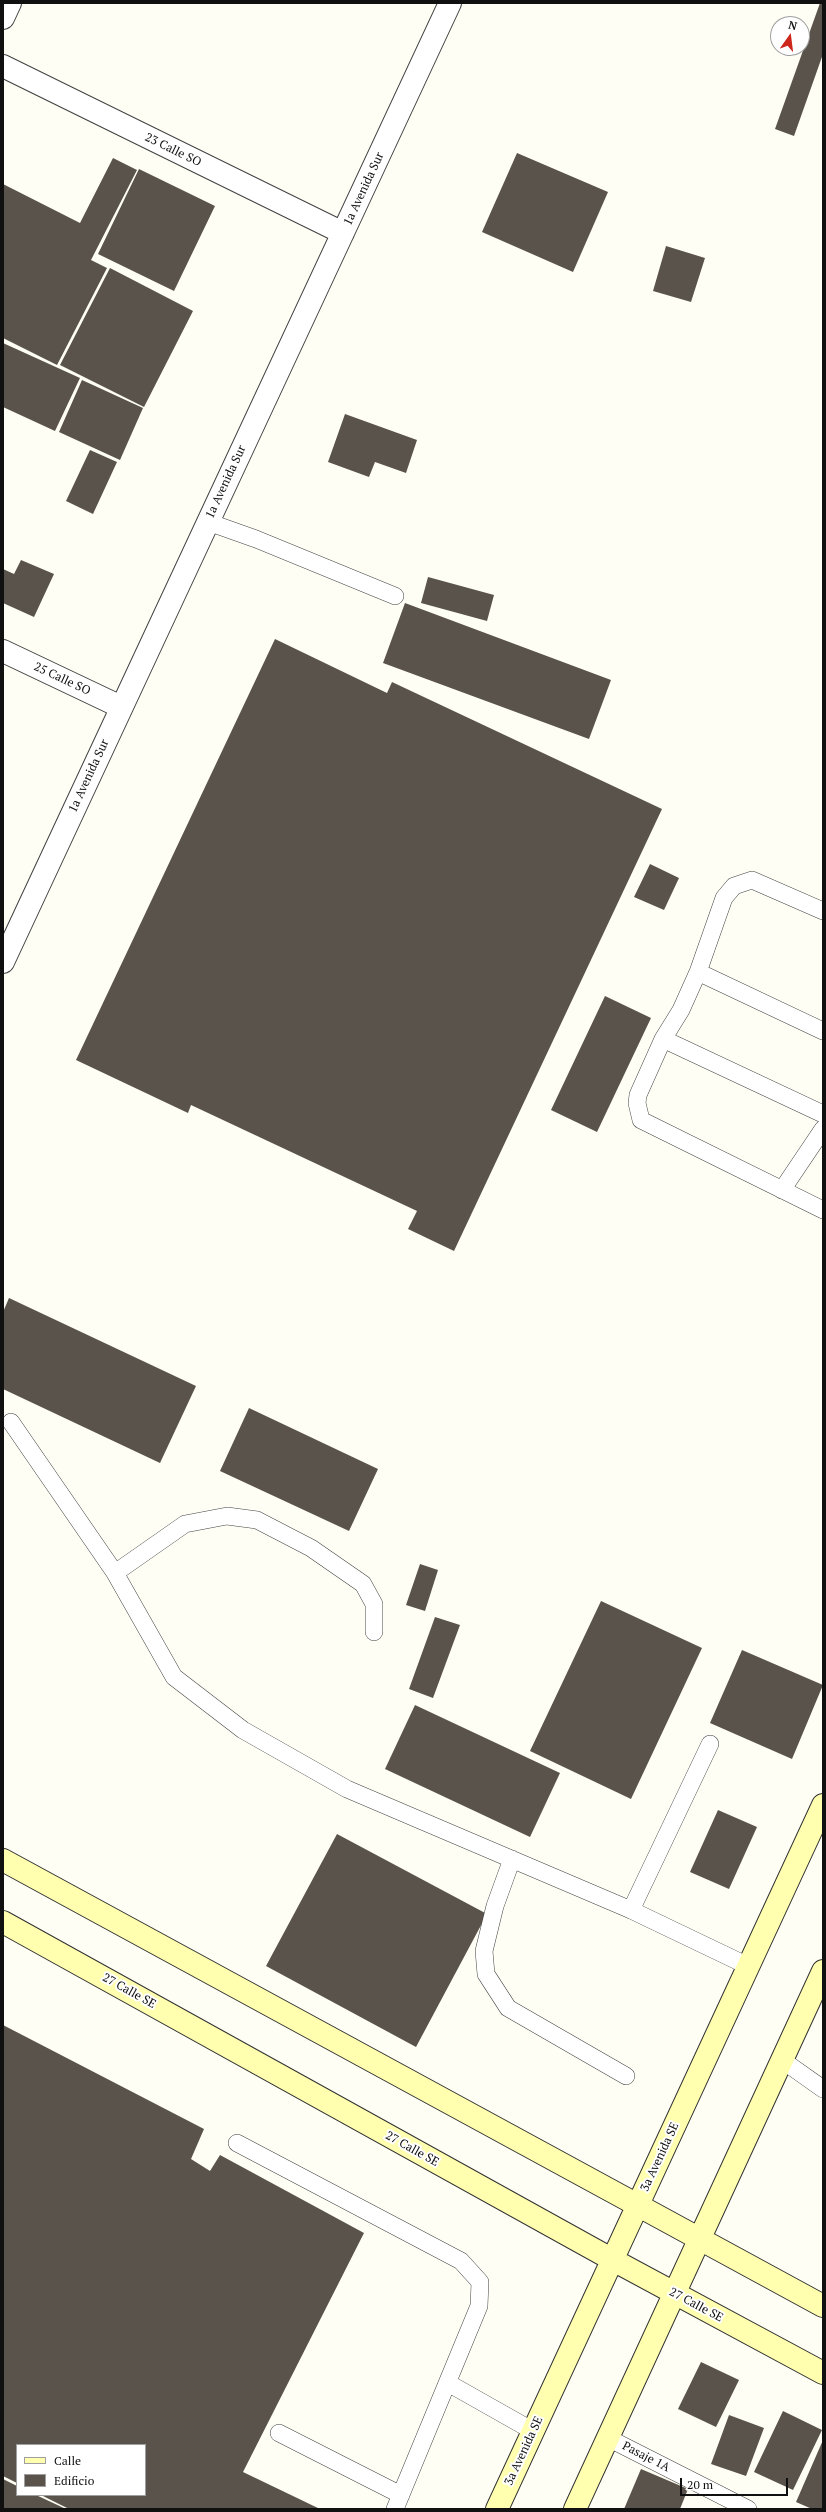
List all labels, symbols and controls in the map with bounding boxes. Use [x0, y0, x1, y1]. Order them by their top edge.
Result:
north arrow [770, 16, 810, 56]
text: N [787, 18, 798, 33]
street label: 23 Calle SO [142, 130, 204, 170]
street label: 1a Avenida Sur [341, 150, 387, 228]
street label: 1a Avenida Sur [203, 443, 249, 521]
street label: 25 Calle SO [31, 660, 93, 698]
street label: 1a Avenida Sur [66, 737, 112, 815]
street label: 27 Calle SE [100, 1970, 158, 2012]
street label: 3a Avenida SE [638, 2120, 682, 2194]
street label: 27 Calle SE [383, 2128, 441, 2170]
street label: 27 Calle SE [667, 2285, 725, 2325]
street label: 3a Avenida SE [502, 2414, 546, 2488]
street label: Pasaje 1A [620, 2439, 672, 2475]
legend [16, 2444, 146, 2496]
text: Calle [54, 2453, 81, 2468]
scale bar [682, 2470, 790, 2496]
text: Edificio [54, 2473, 94, 2488]
text: 20 m [687, 2477, 713, 2492]

